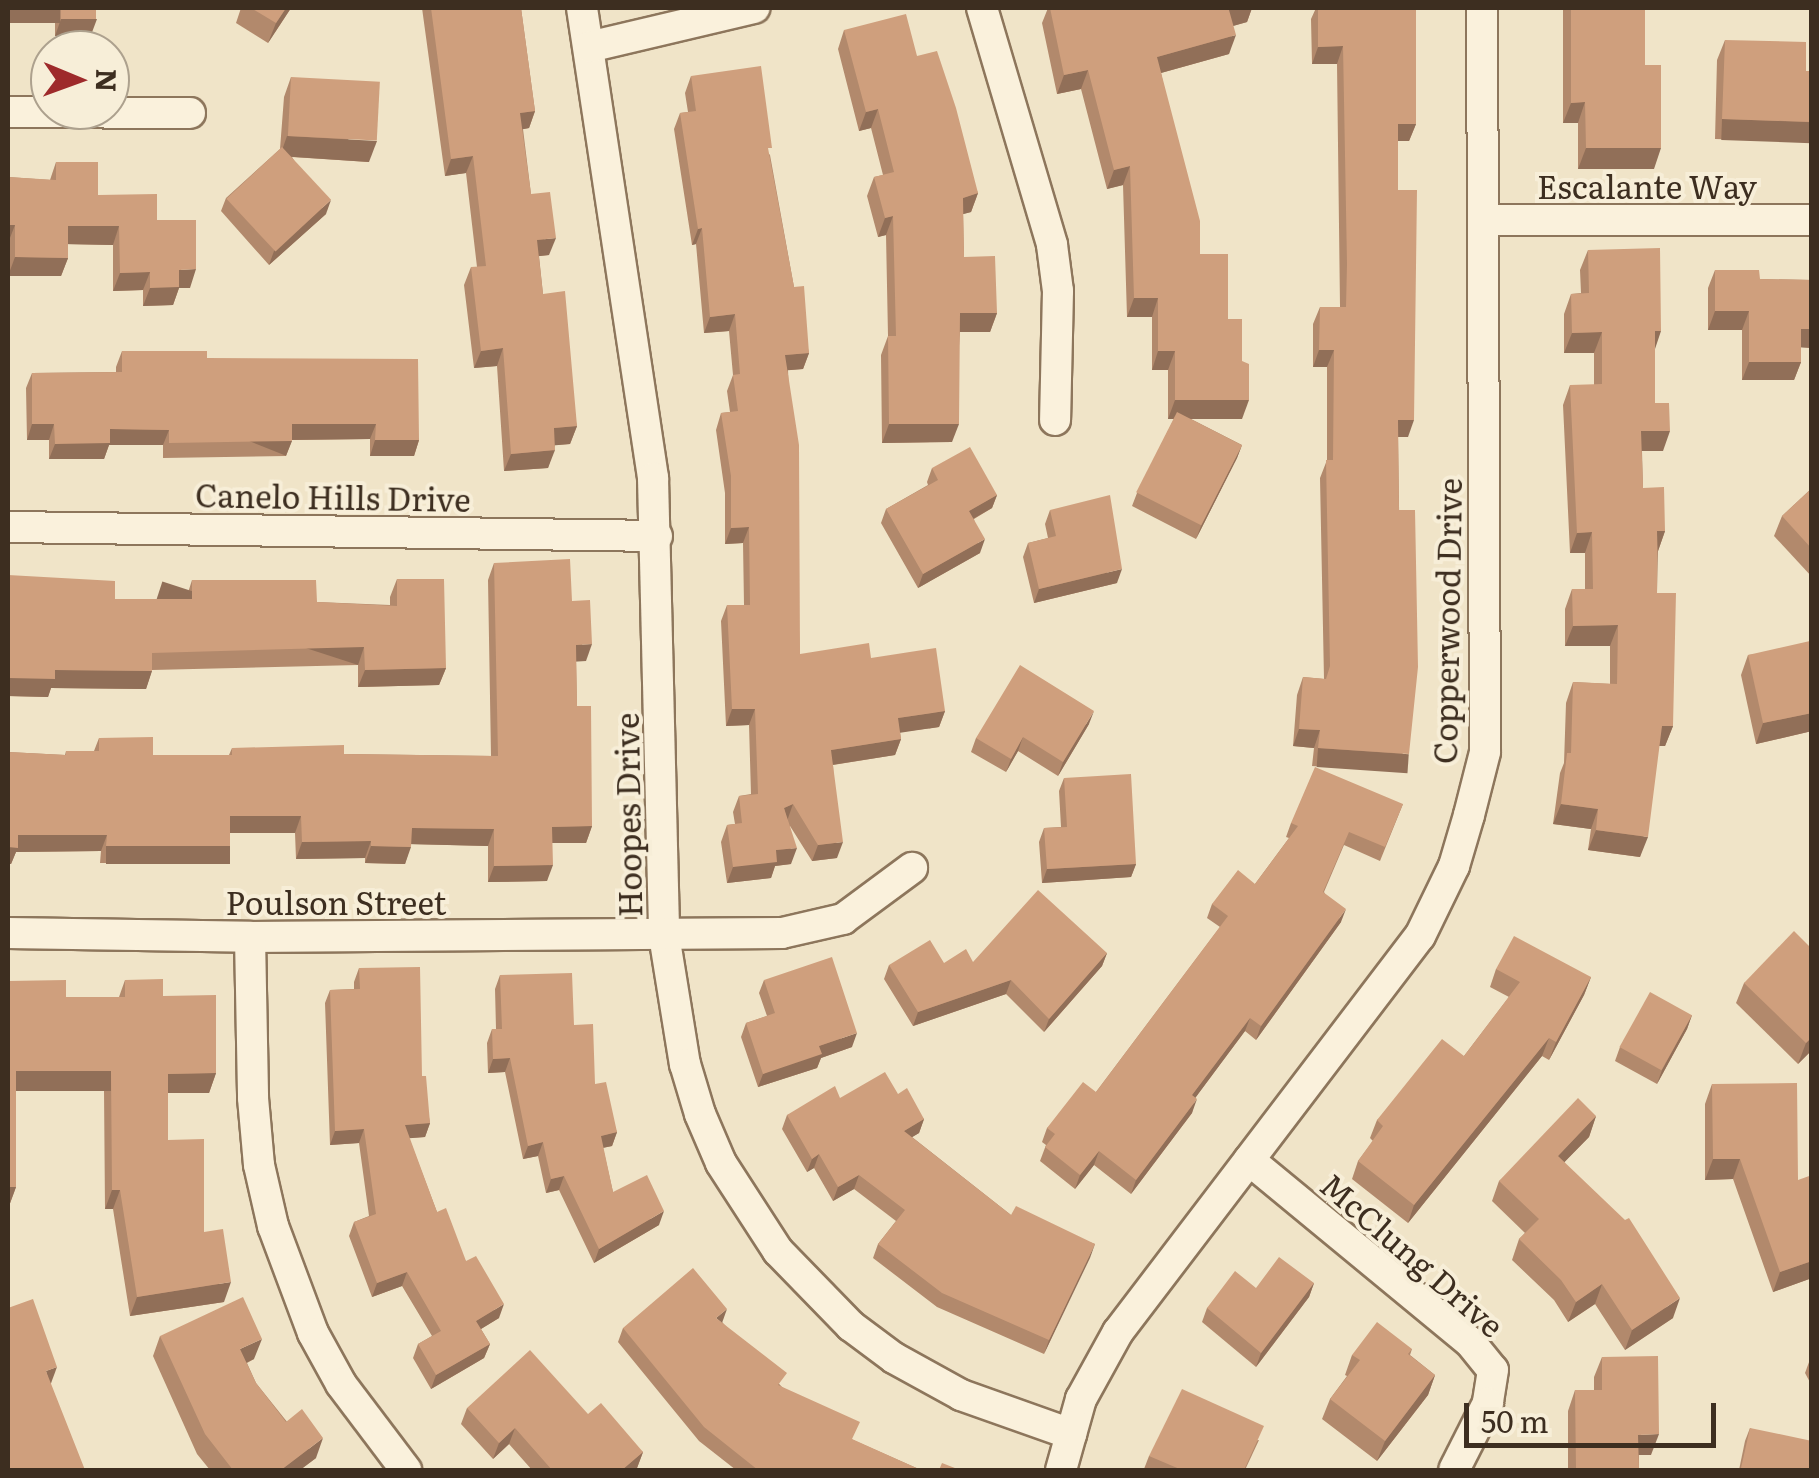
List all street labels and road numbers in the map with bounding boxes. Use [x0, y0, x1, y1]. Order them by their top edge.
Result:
street label: Escalante Way [1537, 166, 1757, 204]
street label: Canelo Hills Drive [195, 474, 471, 518]
street label: Copperwood Drive [1424, 478, 1468, 764]
street label: Hoopes Drive [606, 712, 648, 918]
street label: Poulson Street [226, 882, 446, 920]
street label: McClung Drive [1314, 1164, 1512, 1344]

